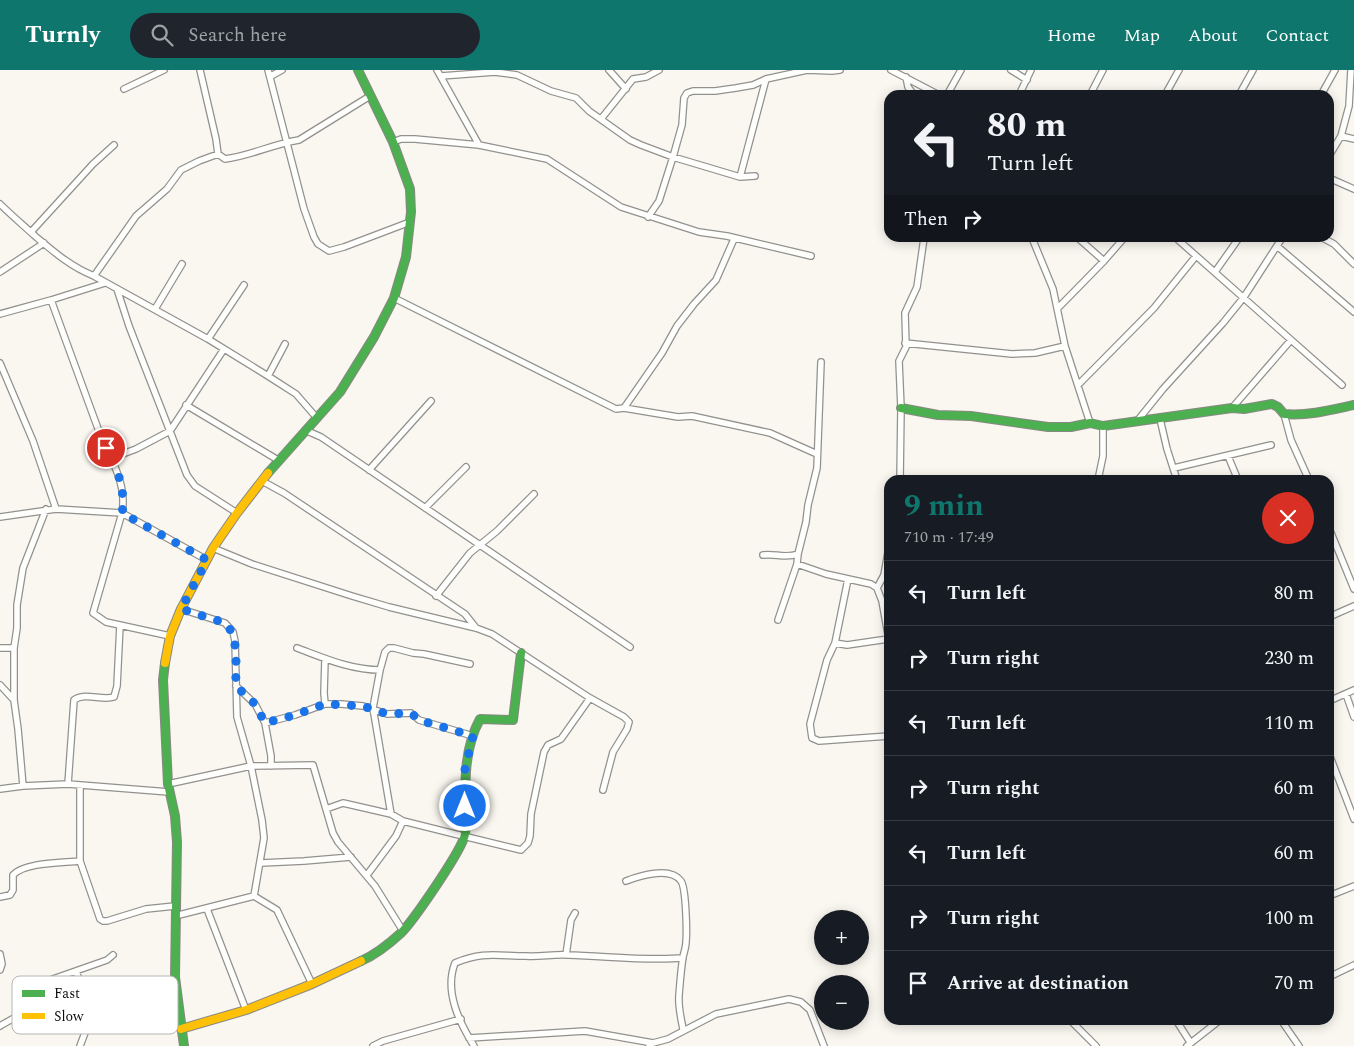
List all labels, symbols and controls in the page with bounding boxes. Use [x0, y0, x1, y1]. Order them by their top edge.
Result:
search box [130, 13, 480, 58]
text: Turnly [25, 17, 100, 53]
icon: search [148, 21, 176, 49]
text: Search here [188, 21, 287, 50]
text: Home [1047, 22, 1096, 49]
text: Map [1124, 22, 1160, 49]
text: About [1188, 22, 1238, 49]
text: Contact [1266, 22, 1329, 49]
text: 80 m [987, 99, 1067, 152]
icon: left [904, 110, 969, 175]
text: Turn left [987, 147, 1073, 180]
text: Then [904, 205, 948, 234]
icon: right [958, 205, 986, 233]
pin [85, 427, 127, 469]
icon: arrive [92, 434, 120, 462]
text: 9 min [904, 483, 984, 529]
button: close [1262, 492, 1314, 544]
text: 710 m · 17:49 [904, 525, 994, 549]
icon: left [904, 579, 932, 607]
text: Turn left [947, 579, 1026, 608]
text: 80 m [1274, 579, 1314, 608]
icon: right [904, 644, 932, 672]
text: Turn right [947, 644, 1040, 673]
text: 230 m [1264, 644, 1314, 673]
icon: left [904, 709, 932, 737]
text: Turn left [947, 709, 1026, 738]
text: 110 m [1264, 709, 1314, 738]
icon: right [904, 774, 932, 802]
text: Turn right [947, 774, 1040, 803]
text: 60 m [1274, 774, 1314, 803]
position arrow [438, 779, 490, 831]
icon: left [904, 839, 932, 867]
text: Turn left [947, 839, 1026, 868]
text: 60 m [1274, 839, 1314, 868]
icon: right [904, 904, 932, 932]
text: Turn right [947, 904, 1040, 933]
text: 100 m [1264, 904, 1314, 933]
map controls [814, 910, 869, 1030]
button: + [814, 910, 869, 965]
icon: arrive [904, 969, 932, 997]
text: Arrive at destination [947, 969, 1129, 998]
text: 70 m [1274, 969, 1314, 998]
button: − [814, 975, 869, 1030]
legend [12, 976, 178, 1034]
text: Fast [54, 983, 80, 1004]
text: Slow [54, 1006, 84, 1027]

